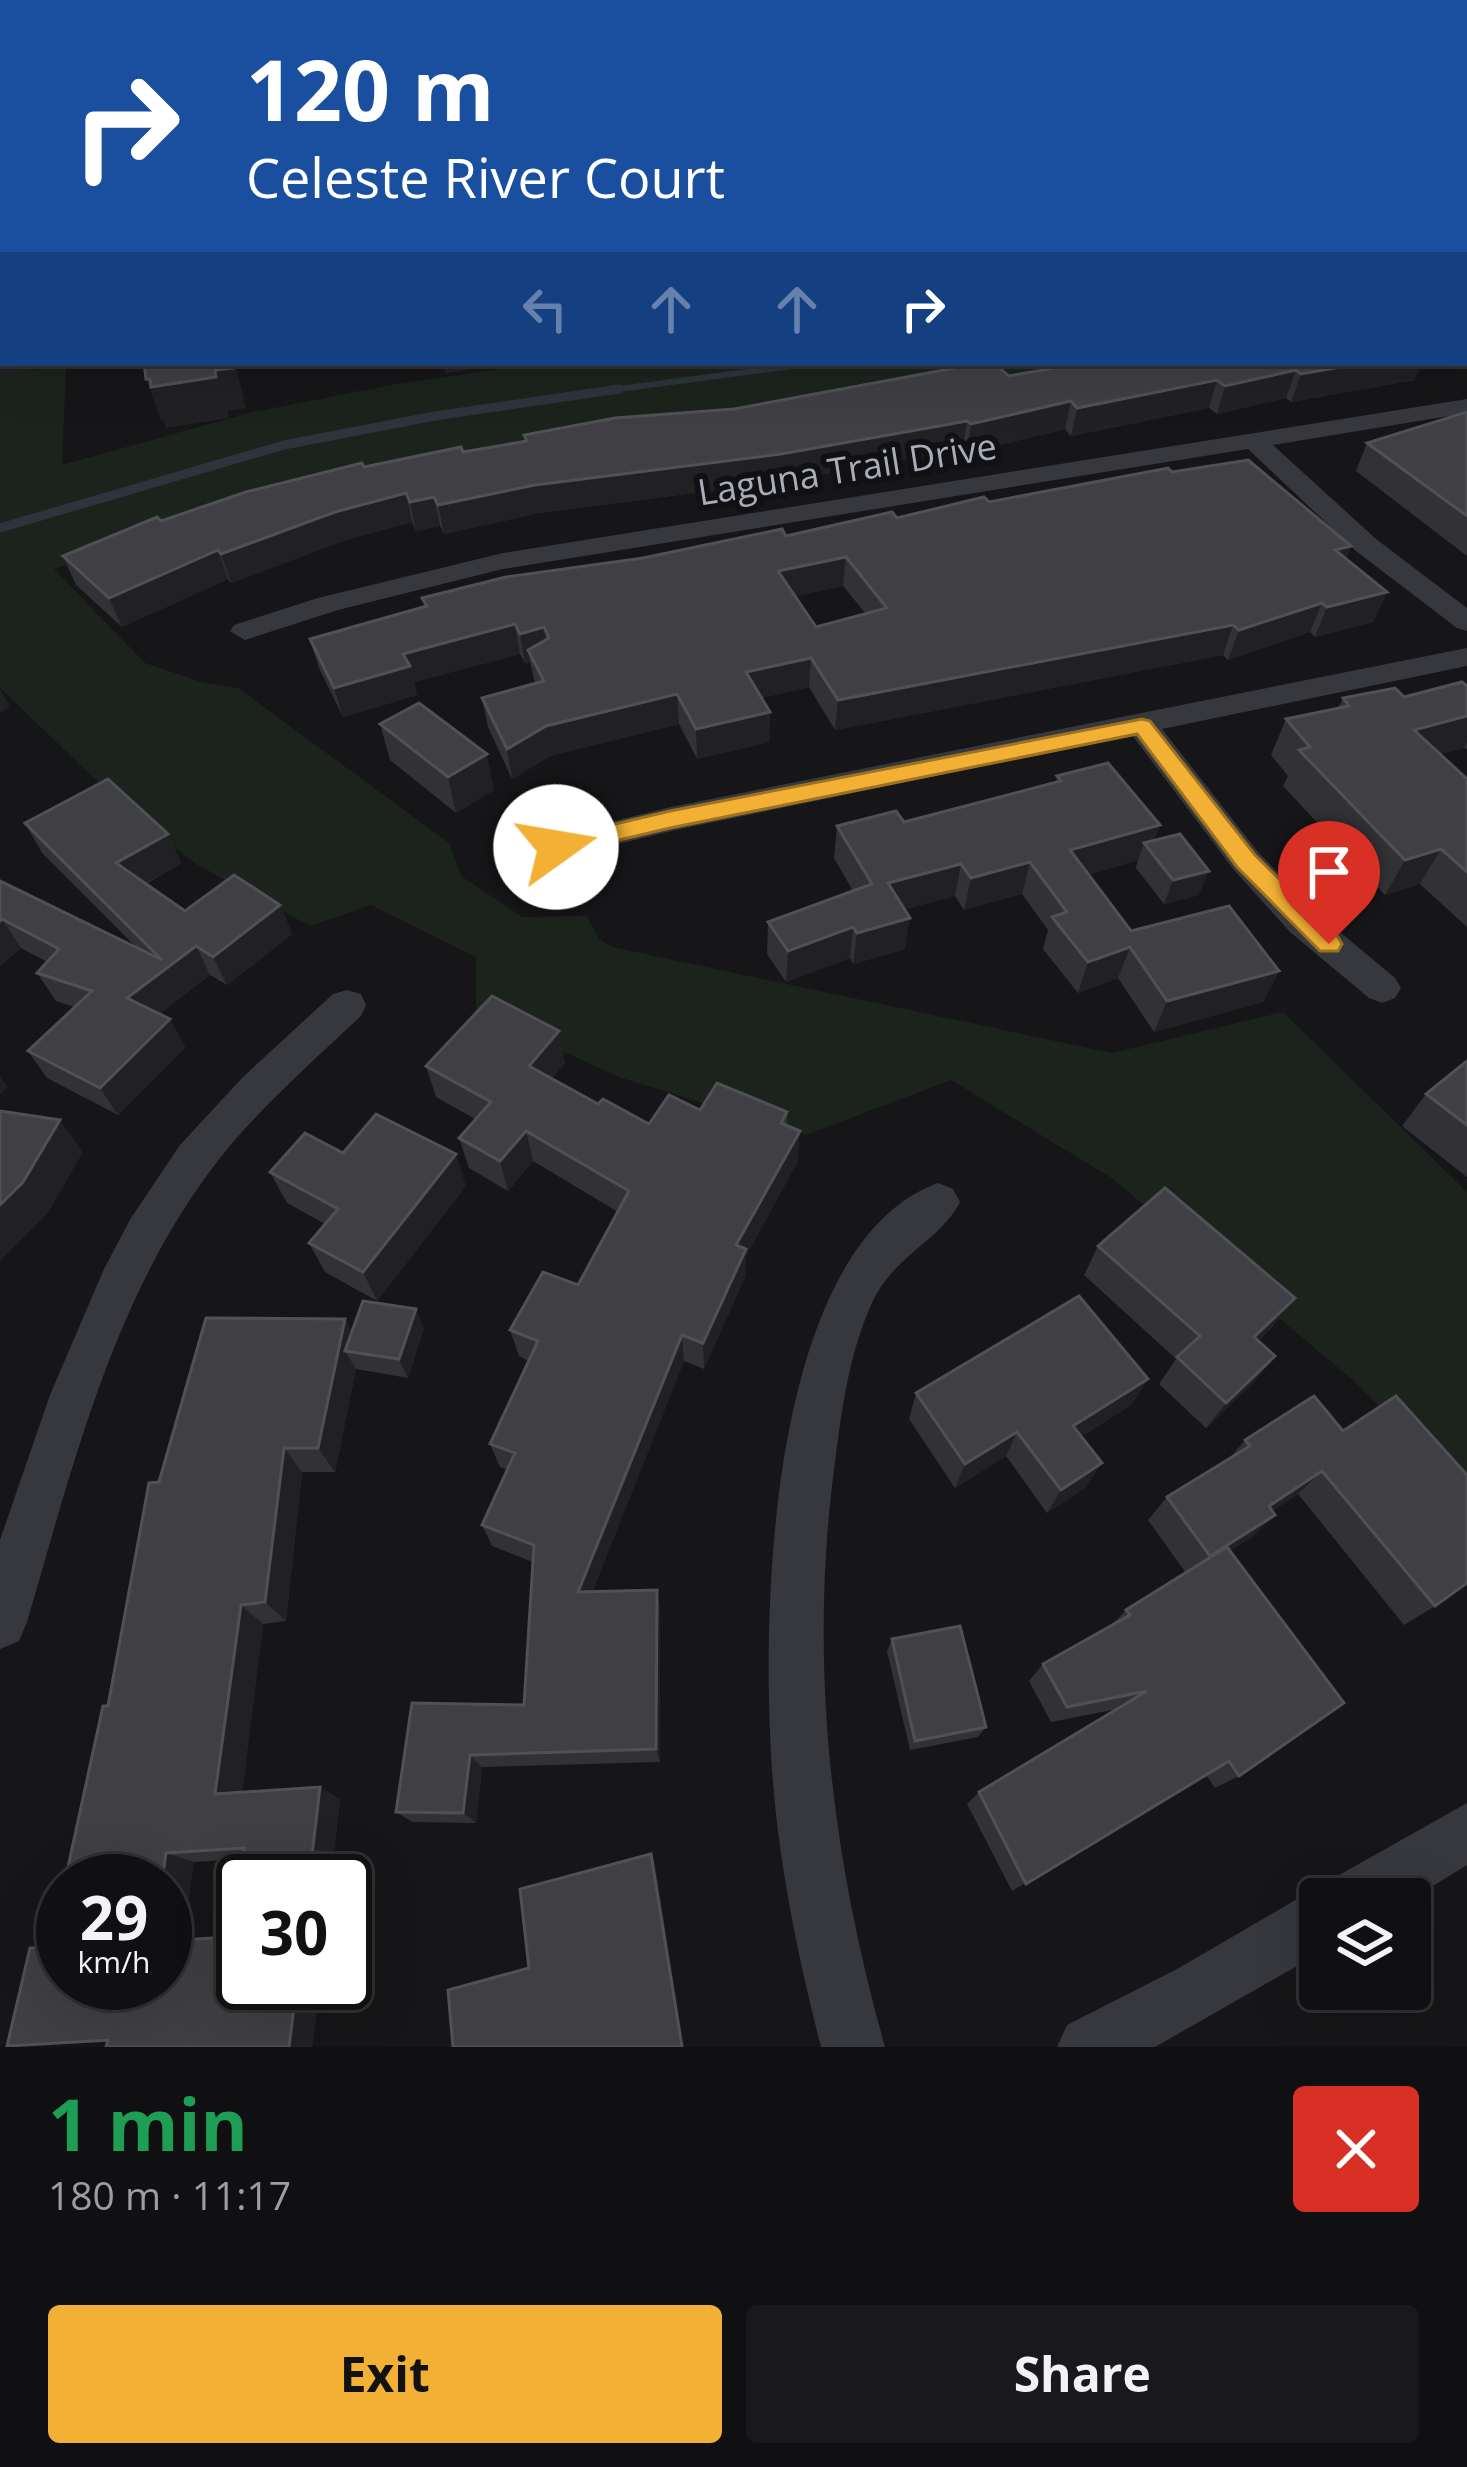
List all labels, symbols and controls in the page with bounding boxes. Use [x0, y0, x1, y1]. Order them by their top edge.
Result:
text: 120 m [246, 31, 494, 146]
icon: right [48, 48, 204, 204]
text: Celeste River Court [246, 140, 725, 214]
icon: left [512, 276, 578, 342]
icon: ahead [638, 276, 704, 342]
icon: ahead [764, 276, 830, 342]
icon: right [890, 276, 956, 342]
street label: Laguna Trail Drive [694, 421, 1000, 516]
position arrow [493, 784, 619, 910]
pin [1278, 821, 1380, 944]
icon: arrive [1296, 839, 1362, 905]
speed limit sign: 30 [216, 1854, 372, 2010]
text: 29 [80, 1876, 148, 1958]
map controls [1299, 1878, 1431, 2010]
button: layers [1299, 1878, 1431, 2010]
text: km/h [78, 1941, 150, 1982]
text: 1 min [48, 2074, 248, 2172]
button: close [1293, 2086, 1419, 2212]
text: 180 m · 11:17 [48, 2168, 291, 2221]
button: Exit [48, 2305, 722, 2443]
button: Share [746, 2305, 1419, 2443]

